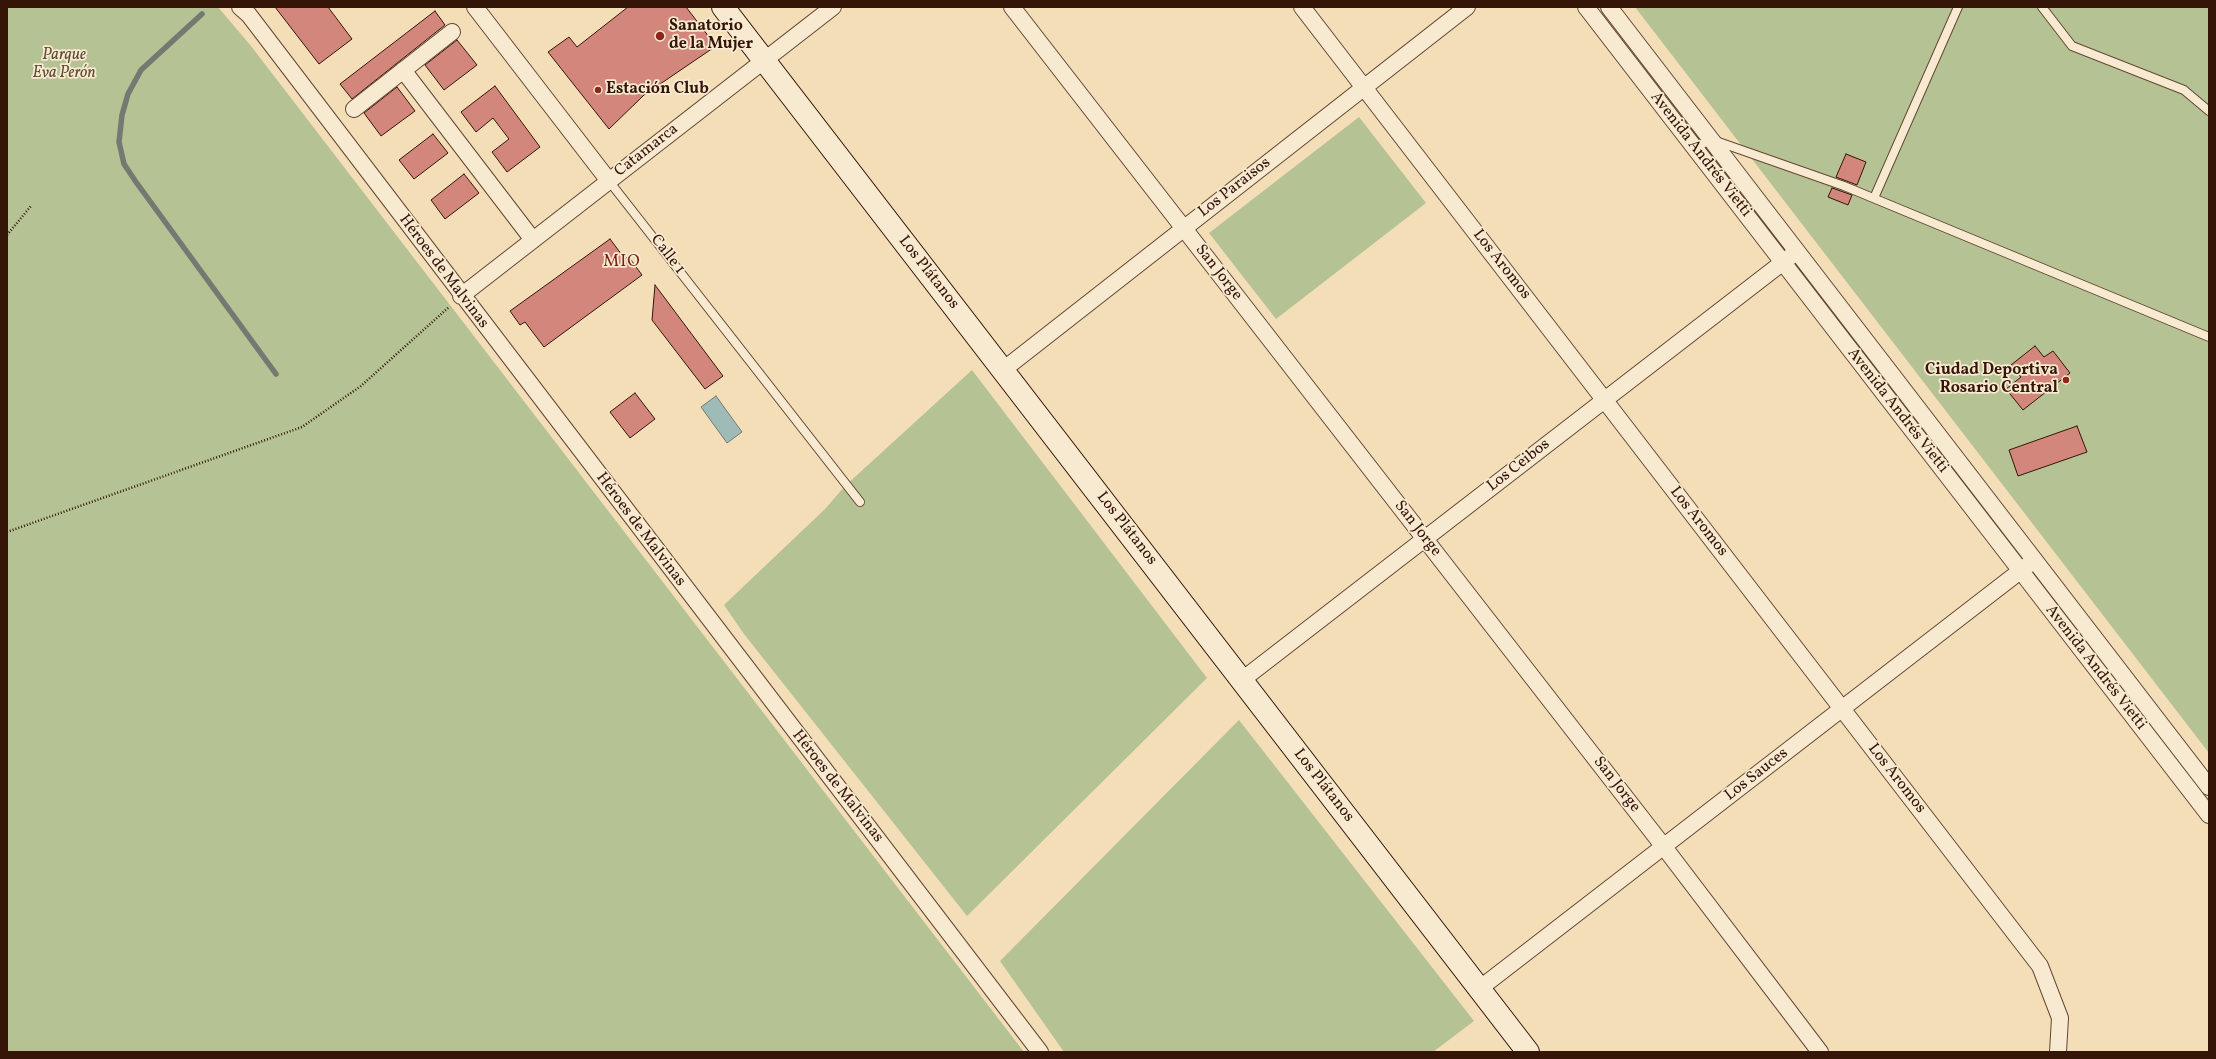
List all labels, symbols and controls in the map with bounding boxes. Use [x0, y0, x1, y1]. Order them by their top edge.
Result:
place label: Sanatorio de la Mujer [669, 17, 753, 55]
marker: Sanatorio de la Mujer [654, 30, 666, 42]
park label: Parque Eva Perón [32, 46, 96, 84]
place label: Estación Club [606, 80, 709, 100]
marker: Estación Club [593, 85, 603, 95]
street label: Avenida Andrés Vietti [1645, 89, 1755, 221]
street label: Catamarca [611, 120, 683, 182]
street label: Los Paraisos [1195, 154, 1275, 222]
street label: Héroes de Malvinas [394, 211, 492, 333]
street label: Los Aromos [1468, 226, 1534, 304]
street label: Calle 1 [646, 231, 688, 279]
street label: Los Plátanos [893, 232, 963, 314]
street label: San Jorge [1190, 241, 1246, 305]
district label: MIO [603, 253, 641, 273]
street label: Avenida Andrés Vietti [1842, 345, 1952, 477]
place label: Ciudad Deportiva Rosario Central [1925, 361, 2058, 399]
marker: Ciudad Deportiva Rosario Central [2061, 375, 2071, 385]
street label: Los Ceibos [1484, 436, 1554, 496]
street label: Héroes de Malvinas [591, 469, 689, 591]
street label: Los Aromos [1665, 483, 1731, 561]
street label: Los Plátanos [1091, 488, 1161, 570]
street label: San Jorge [1389, 497, 1445, 561]
street label: Avenida Andrés Vietti [2040, 602, 2150, 734]
street label: Héroes de Malvinas [787, 727, 887, 847]
street label: Los Aromos [1863, 740, 1929, 818]
street label: Los Sauces [1722, 744, 1792, 806]
street label: Los Plátanos [1288, 745, 1358, 827]
street label: San Jorge [1588, 753, 1644, 817]

